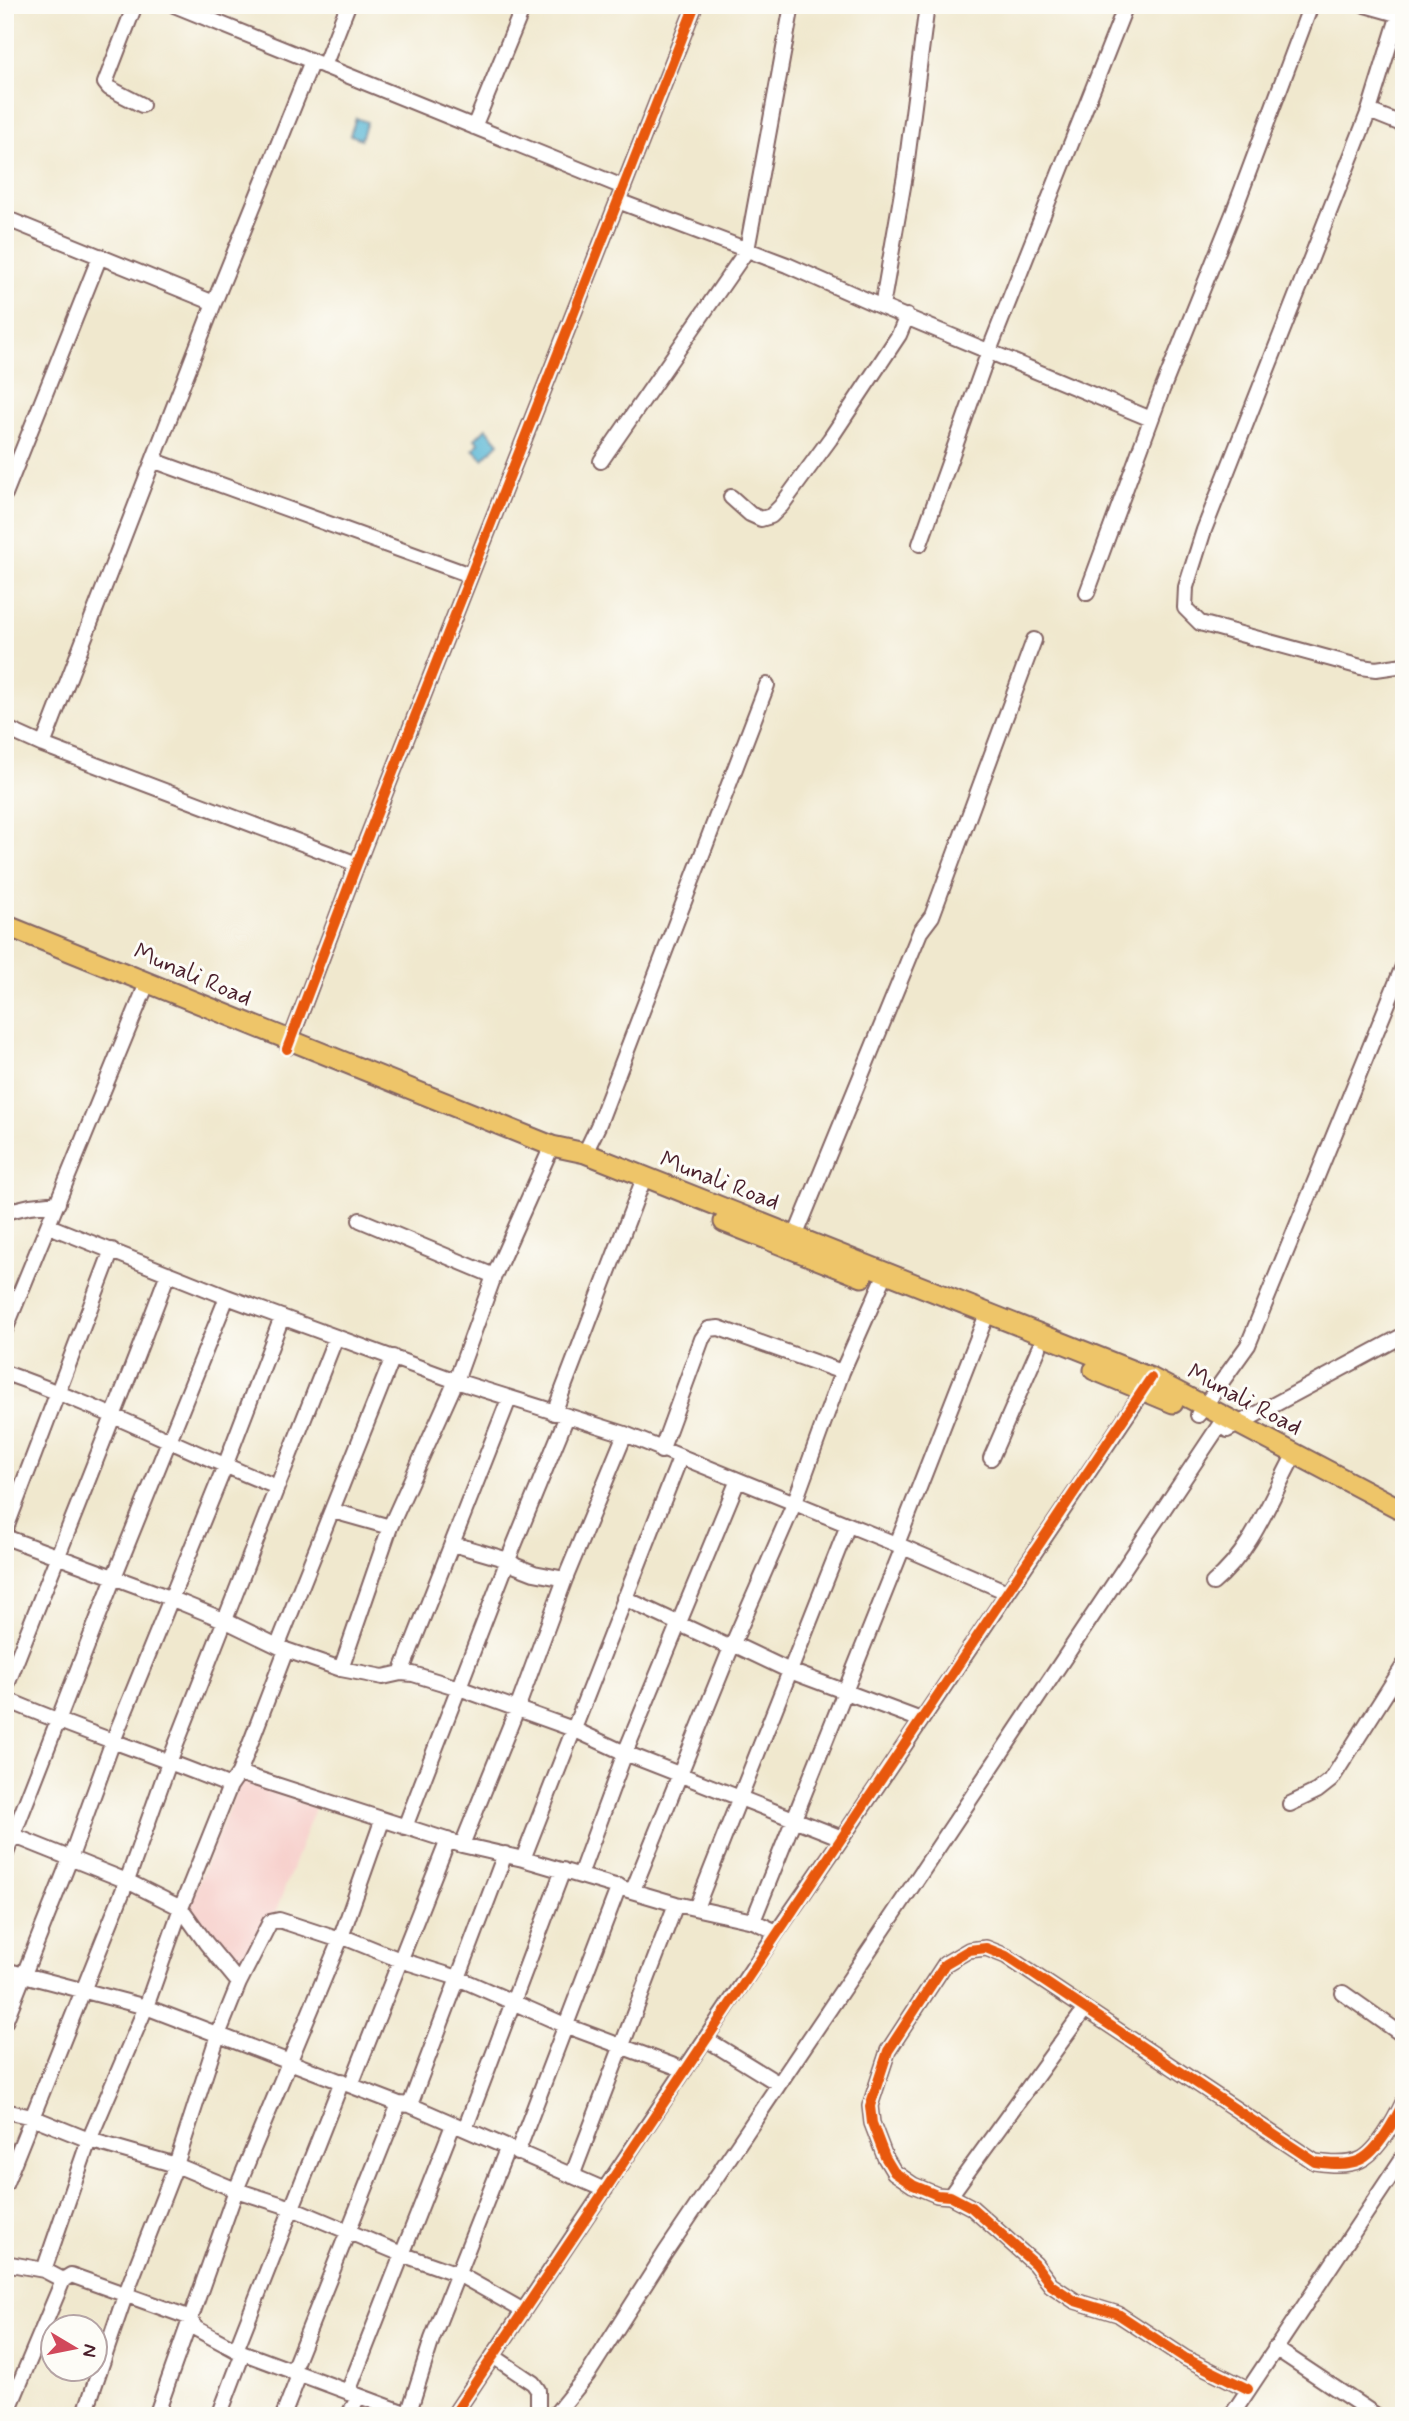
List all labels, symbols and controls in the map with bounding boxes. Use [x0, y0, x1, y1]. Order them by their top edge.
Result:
street label: Munali Road [129, 937, 256, 1014]
street label: Munali Road [655, 1144, 784, 1218]
street label: Munali Road [1182, 1357, 1307, 1443]
north arrow [38, 2312, 108, 2382]
text: N [76, 2342, 103, 2359]

